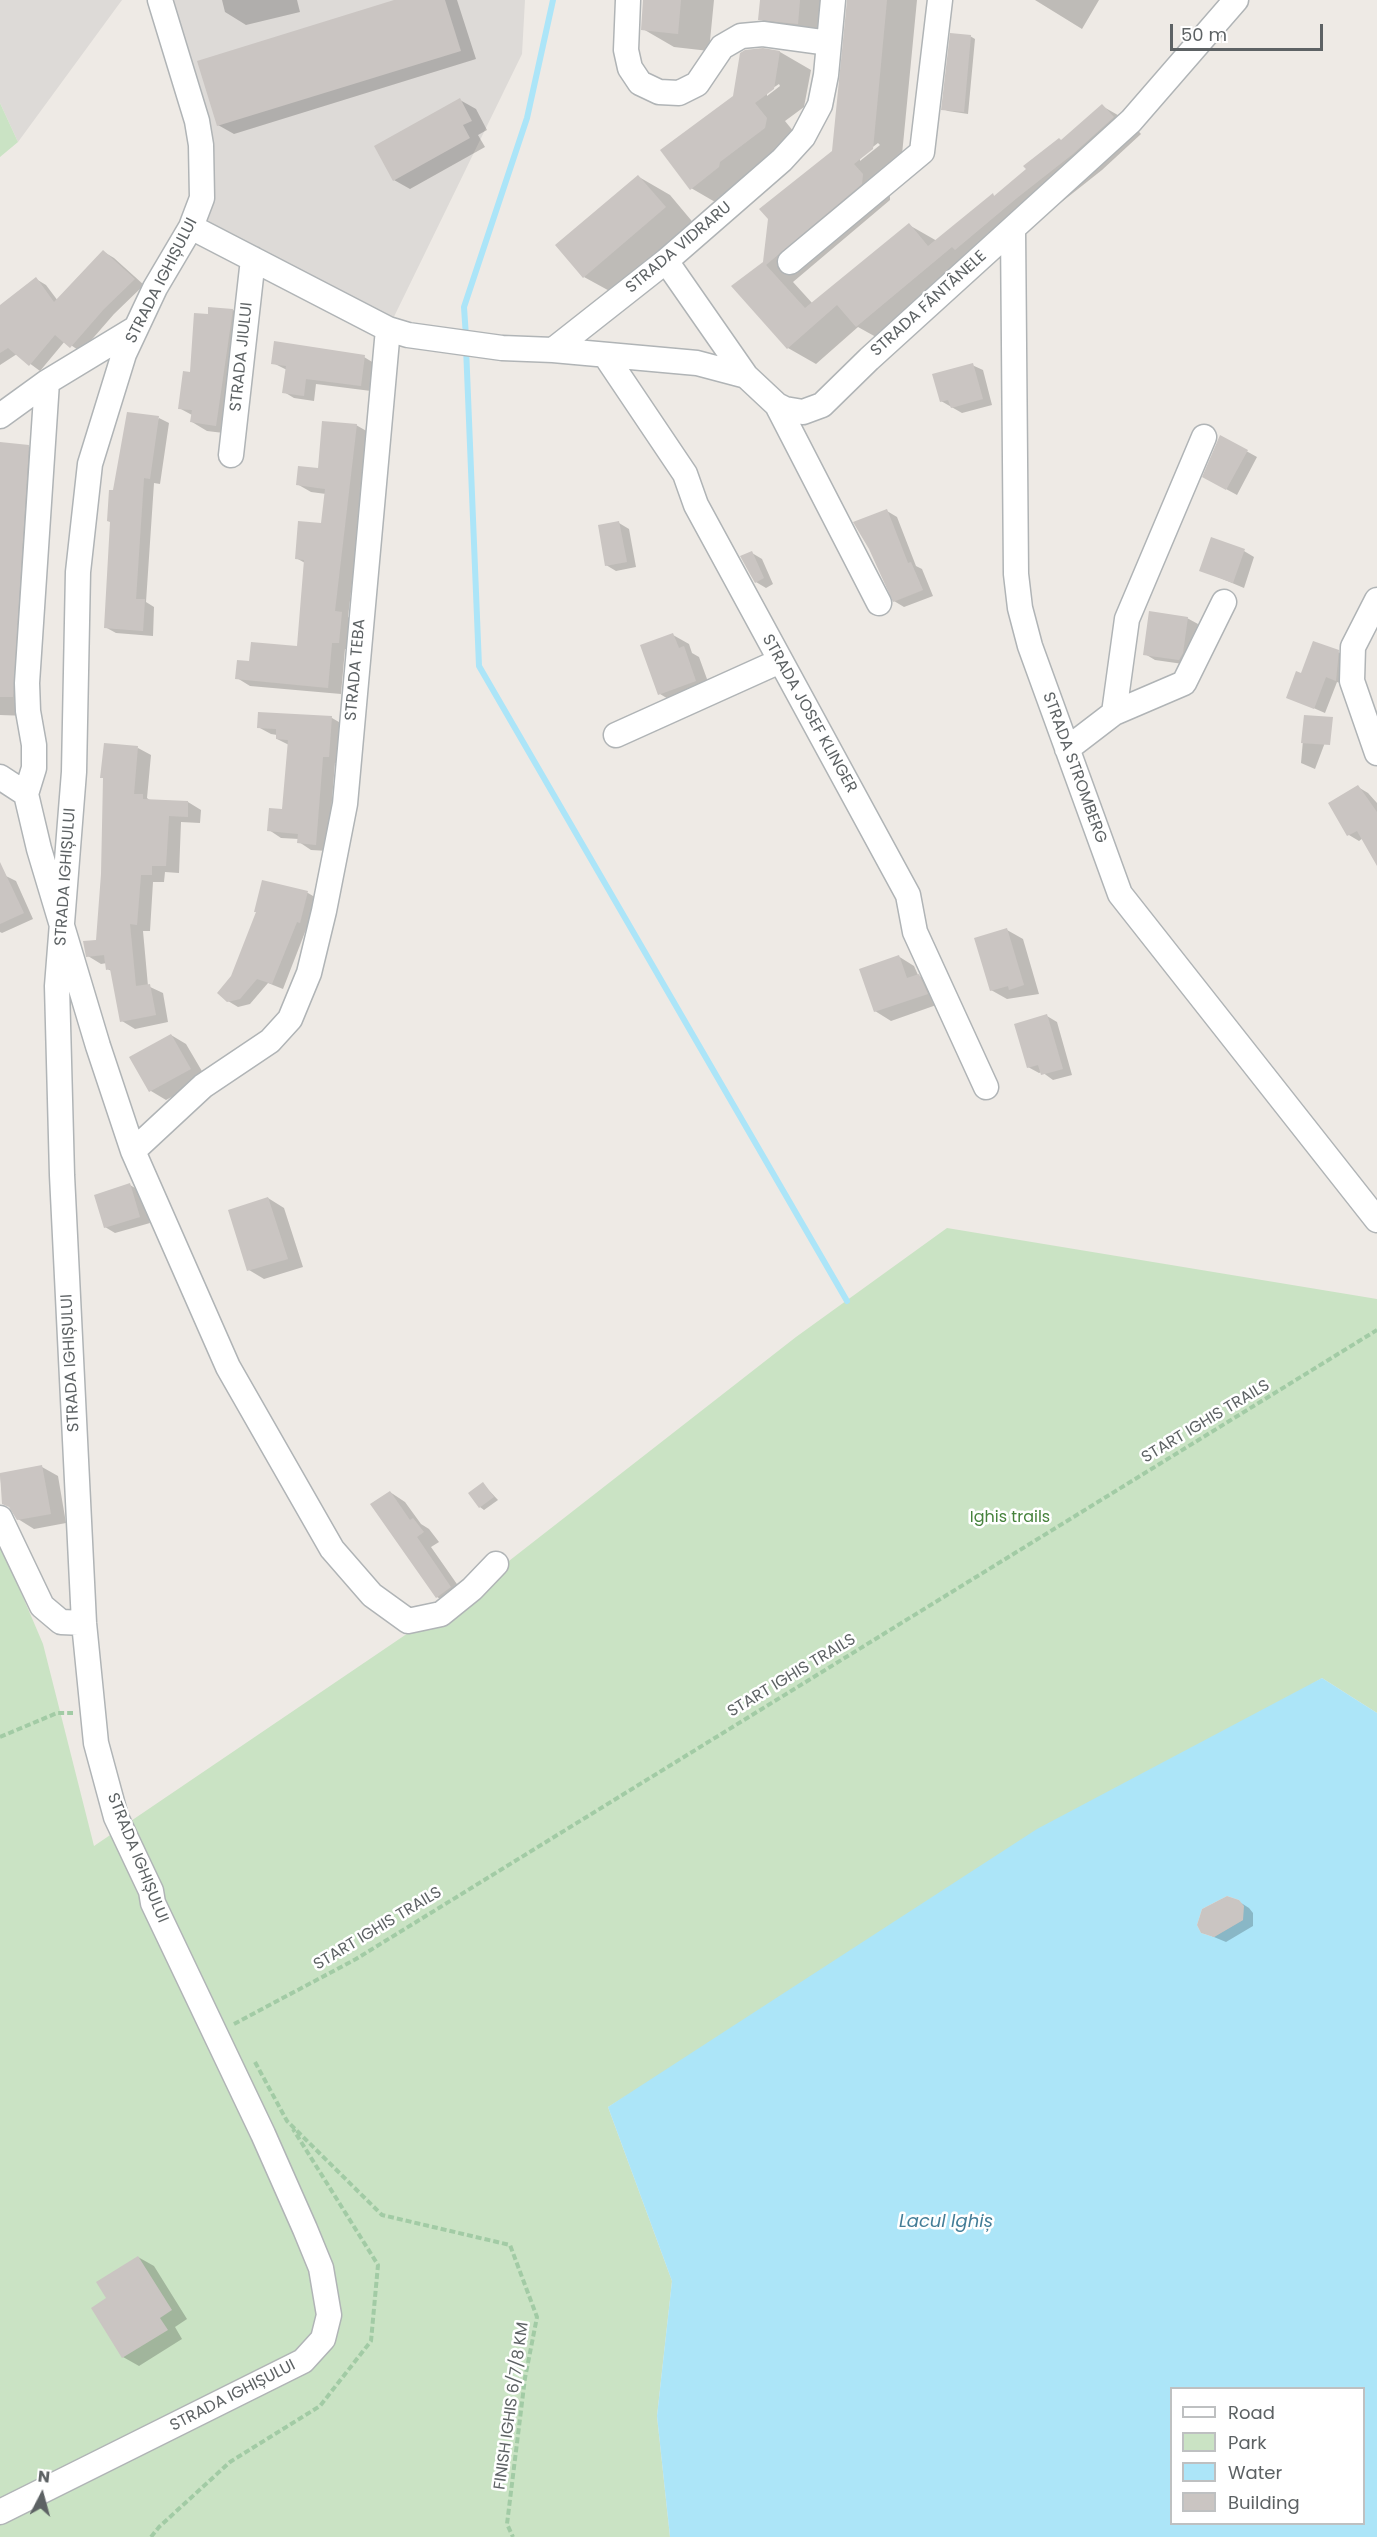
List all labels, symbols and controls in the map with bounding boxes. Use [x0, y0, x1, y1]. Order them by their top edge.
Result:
scale bar [1173, 12, 1326, 50]
text: 50 m [1181, 22, 1227, 47]
street label: STRADA VIDRARU [622, 198, 736, 298]
street label: STRADA IGHIȘULUI [122, 215, 202, 347]
street label: STRADA FÂNTÂNELE [867, 247, 991, 361]
street label: STRADA JIULUI [227, 301, 257, 413]
street label: STRADA TEBA [342, 618, 370, 722]
street label: STRADA JOSEF KLINGER [757, 632, 861, 796]
street label: STRADA STROMBERG [1038, 690, 1110, 846]
street label: STRADA IGHIȘULUI [52, 807, 80, 947]
street label: STRADA IGHIȘULUI [58, 1294, 84, 1432]
street label: START IGHIS TRAILS [1139, 1376, 1273, 1468]
park label: Ighis trails [970, 1508, 1050, 1528]
street label: START IGHIS TRAILS [725, 1630, 859, 1722]
street label: STRADA IGHIȘULUI [102, 1790, 172, 1926]
street label: START IGHIS TRAILS [311, 1883, 445, 1975]
water label: Lacul Ighiș [899, 2211, 993, 2233]
street label: FINISH IGHIS 6/7/8 KM [491, 2321, 533, 2491]
street label: STRADA IGHIȘULUI [167, 2356, 299, 2436]
legend [1170, 2387, 1365, 2525]
text: Road [1228, 2400, 1275, 2425]
text: Park [1228, 2430, 1267, 2455]
text: Water [1228, 2460, 1282, 2485]
north arrow [12, 2465, 72, 2525]
text: N [37, 2465, 51, 2489]
text: Building [1228, 2490, 1300, 2515]

